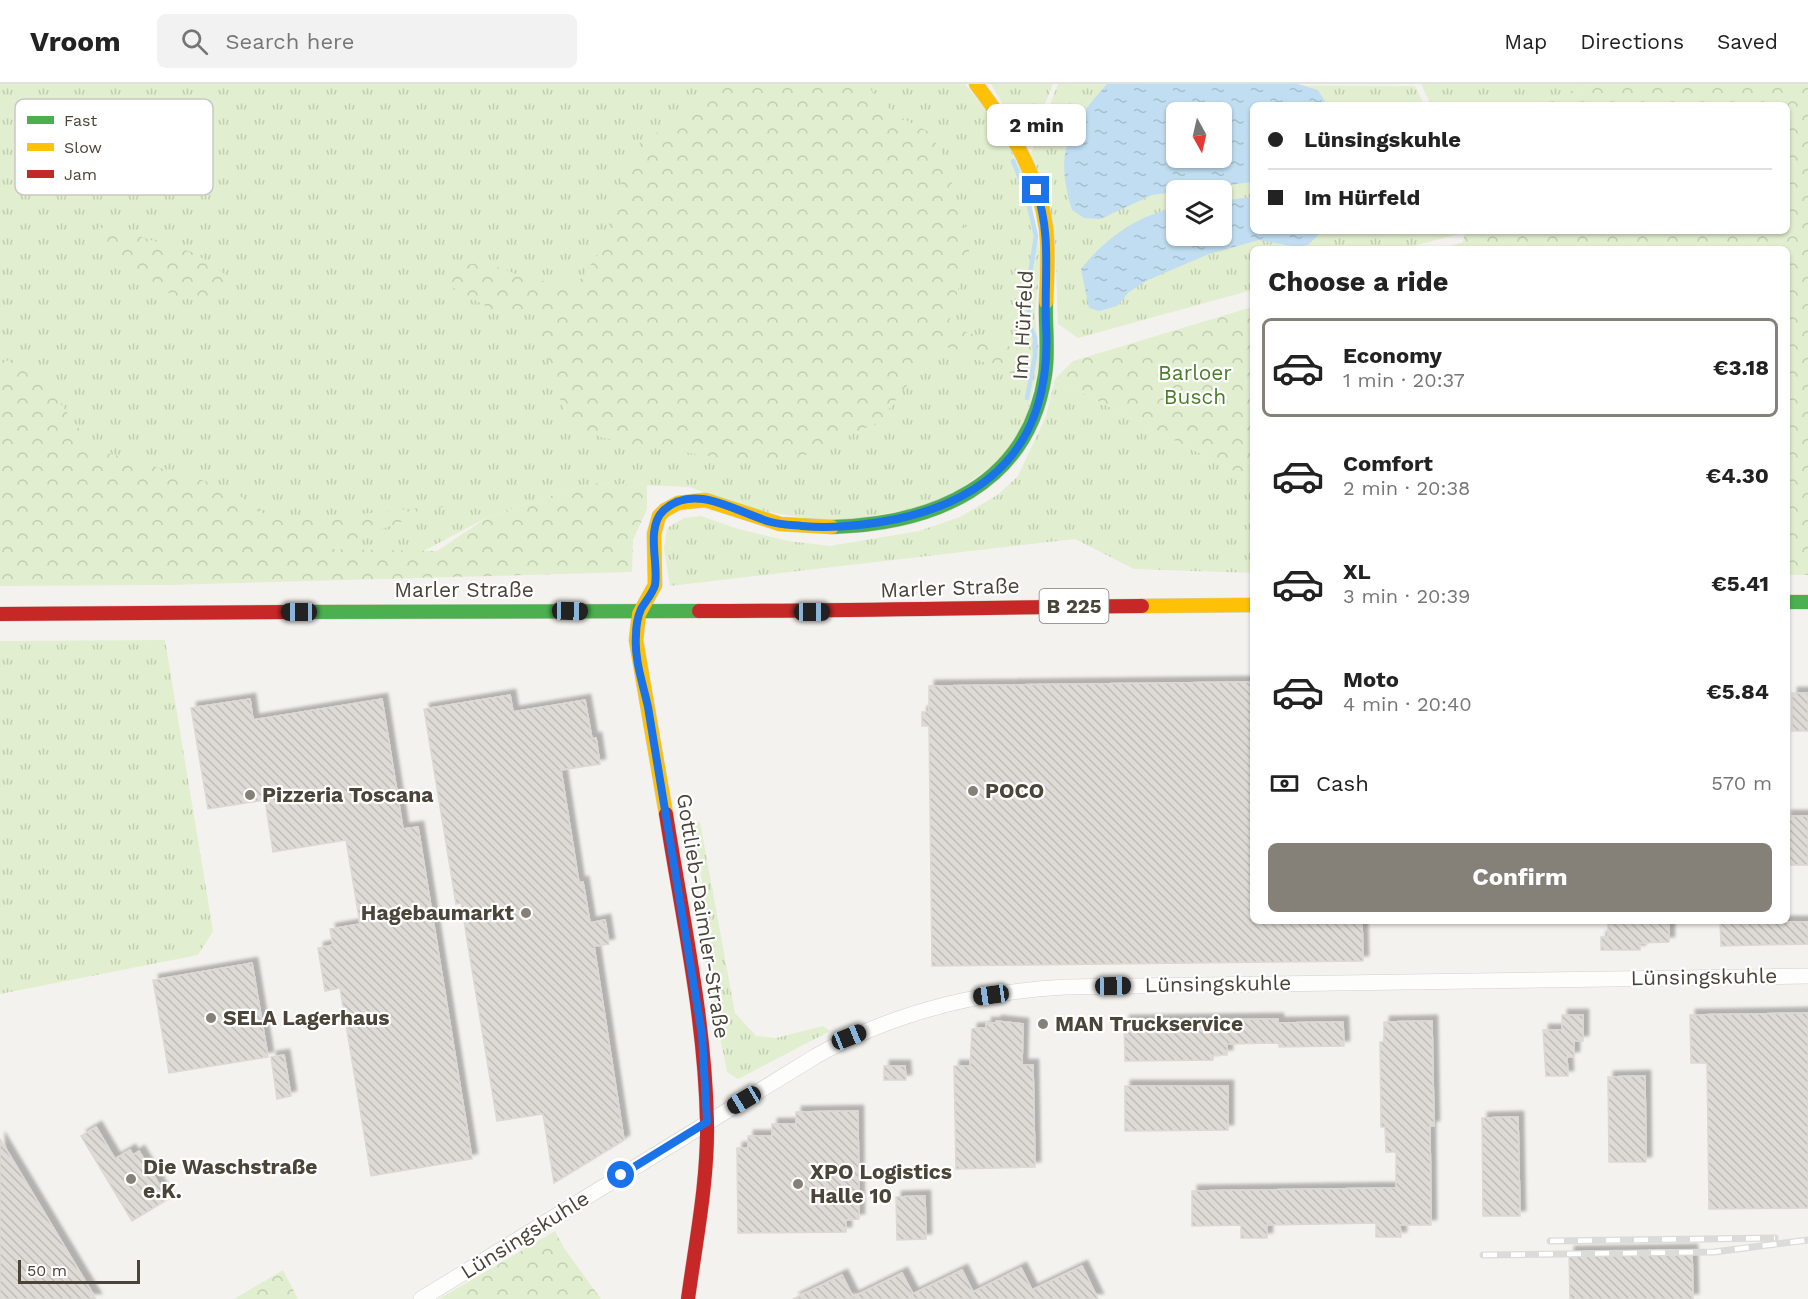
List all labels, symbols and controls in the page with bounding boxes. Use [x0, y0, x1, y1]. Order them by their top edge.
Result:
search box [157, 14, 577, 68]
text: Vroom [30, 25, 121, 58]
icon: search [178, 25, 211, 58]
text: Search here [226, 29, 354, 54]
text: Map [1504, 29, 1547, 54]
text: Directions [1580, 29, 1684, 54]
text: Saved [1717, 29, 1778, 54]
legend [15, 99, 213, 195]
north arrow [1166, 102, 1232, 168]
map controls [1166, 102, 1232, 246]
callout: 2 min [986, 103, 1086, 145]
text: Fast [64, 111, 97, 130]
text: 2 min [1009, 113, 1064, 137]
text: Lünsingskuhle [1304, 127, 1461, 152]
text: Slow [64, 138, 102, 157]
text: Jam [64, 165, 97, 184]
route end [1022, 176, 1049, 203]
button: layers [1166, 180, 1232, 246]
text: Im Hürfeld [1304, 185, 1420, 210]
text: Choose a ride [1268, 266, 1448, 298]
street label: Im Hürfeld [1007, 270, 1038, 380]
icon: car [1271, 341, 1325, 395]
text: Economy [1343, 343, 1442, 368]
text: €3.18 [1713, 355, 1769, 380]
park label: Barloer Busch [1158, 360, 1232, 409]
text: 1 min · 20:37 [1343, 368, 1465, 392]
icon: car [1271, 449, 1325, 503]
text: Comfort [1343, 451, 1433, 476]
text: €4.30 [1706, 463, 1769, 488]
text: 2 min · 20:38 [1343, 476, 1470, 500]
icon: car [1271, 557, 1325, 611]
text: XL [1343, 559, 1371, 584]
text: €5.41 [1711, 571, 1769, 596]
street label: Marler Straße [880, 573, 1020, 602]
street label: Marler Straße [394, 577, 534, 602]
text: 3 min · 20:39 [1343, 584, 1470, 608]
road number: B 225 [1040, 589, 1108, 623]
car [552, 602, 588, 620]
car [281, 603, 317, 621]
car [794, 603, 830, 621]
icon: car [1271, 665, 1325, 719]
text: Moto [1343, 667, 1399, 692]
text: €5.84 [1706, 679, 1769, 704]
text: 4 min · 20:40 [1343, 692, 1472, 716]
icon: cash [1268, 767, 1301, 800]
text: Cash [1316, 771, 1369, 796]
text: 570 m [1711, 771, 1772, 795]
place label: POCO [985, 778, 1044, 803]
place label: Pizzeria Toscana [262, 782, 434, 807]
marker: POCO [966, 784, 980, 798]
marker: Pizzeria Toscana [243, 788, 257, 802]
street label: Gottlieb-Daimler-Straße [672, 792, 735, 1040]
button: Confirm [1268, 843, 1772, 912]
place label: Hagebaumarkt [361, 900, 514, 925]
marker: Hagebaumarkt [519, 906, 533, 920]
street label: Lünsingskuhle [1630, 963, 1777, 990]
street label: Lünsingskuhle [1144, 970, 1291, 997]
car [1095, 977, 1131, 995]
car [972, 984, 1010, 1006]
place label: SELA Lagerhaus [223, 1005, 389, 1030]
marker: SELA Lagerhaus [204, 1011, 218, 1025]
place label: MAN Truckservice [1055, 1011, 1243, 1036]
marker: MAN Truckservice [1036, 1017, 1050, 1031]
car [829, 1022, 869, 1052]
car [724, 1083, 764, 1117]
place label: Die Waschstraße e.K. [143, 1154, 317, 1203]
place label: XPO Logistics Halle 10 [810, 1159, 952, 1208]
route start [607, 1161, 634, 1188]
marker: Die Waschstraße e.K. [124, 1172, 138, 1186]
marker: XPO Logistics Halle 10 [791, 1177, 805, 1191]
street label: Lünsingskuhle [456, 1185, 594, 1284]
scale bar [18, 1257, 140, 1284]
text: 50 m [27, 1261, 67, 1280]

